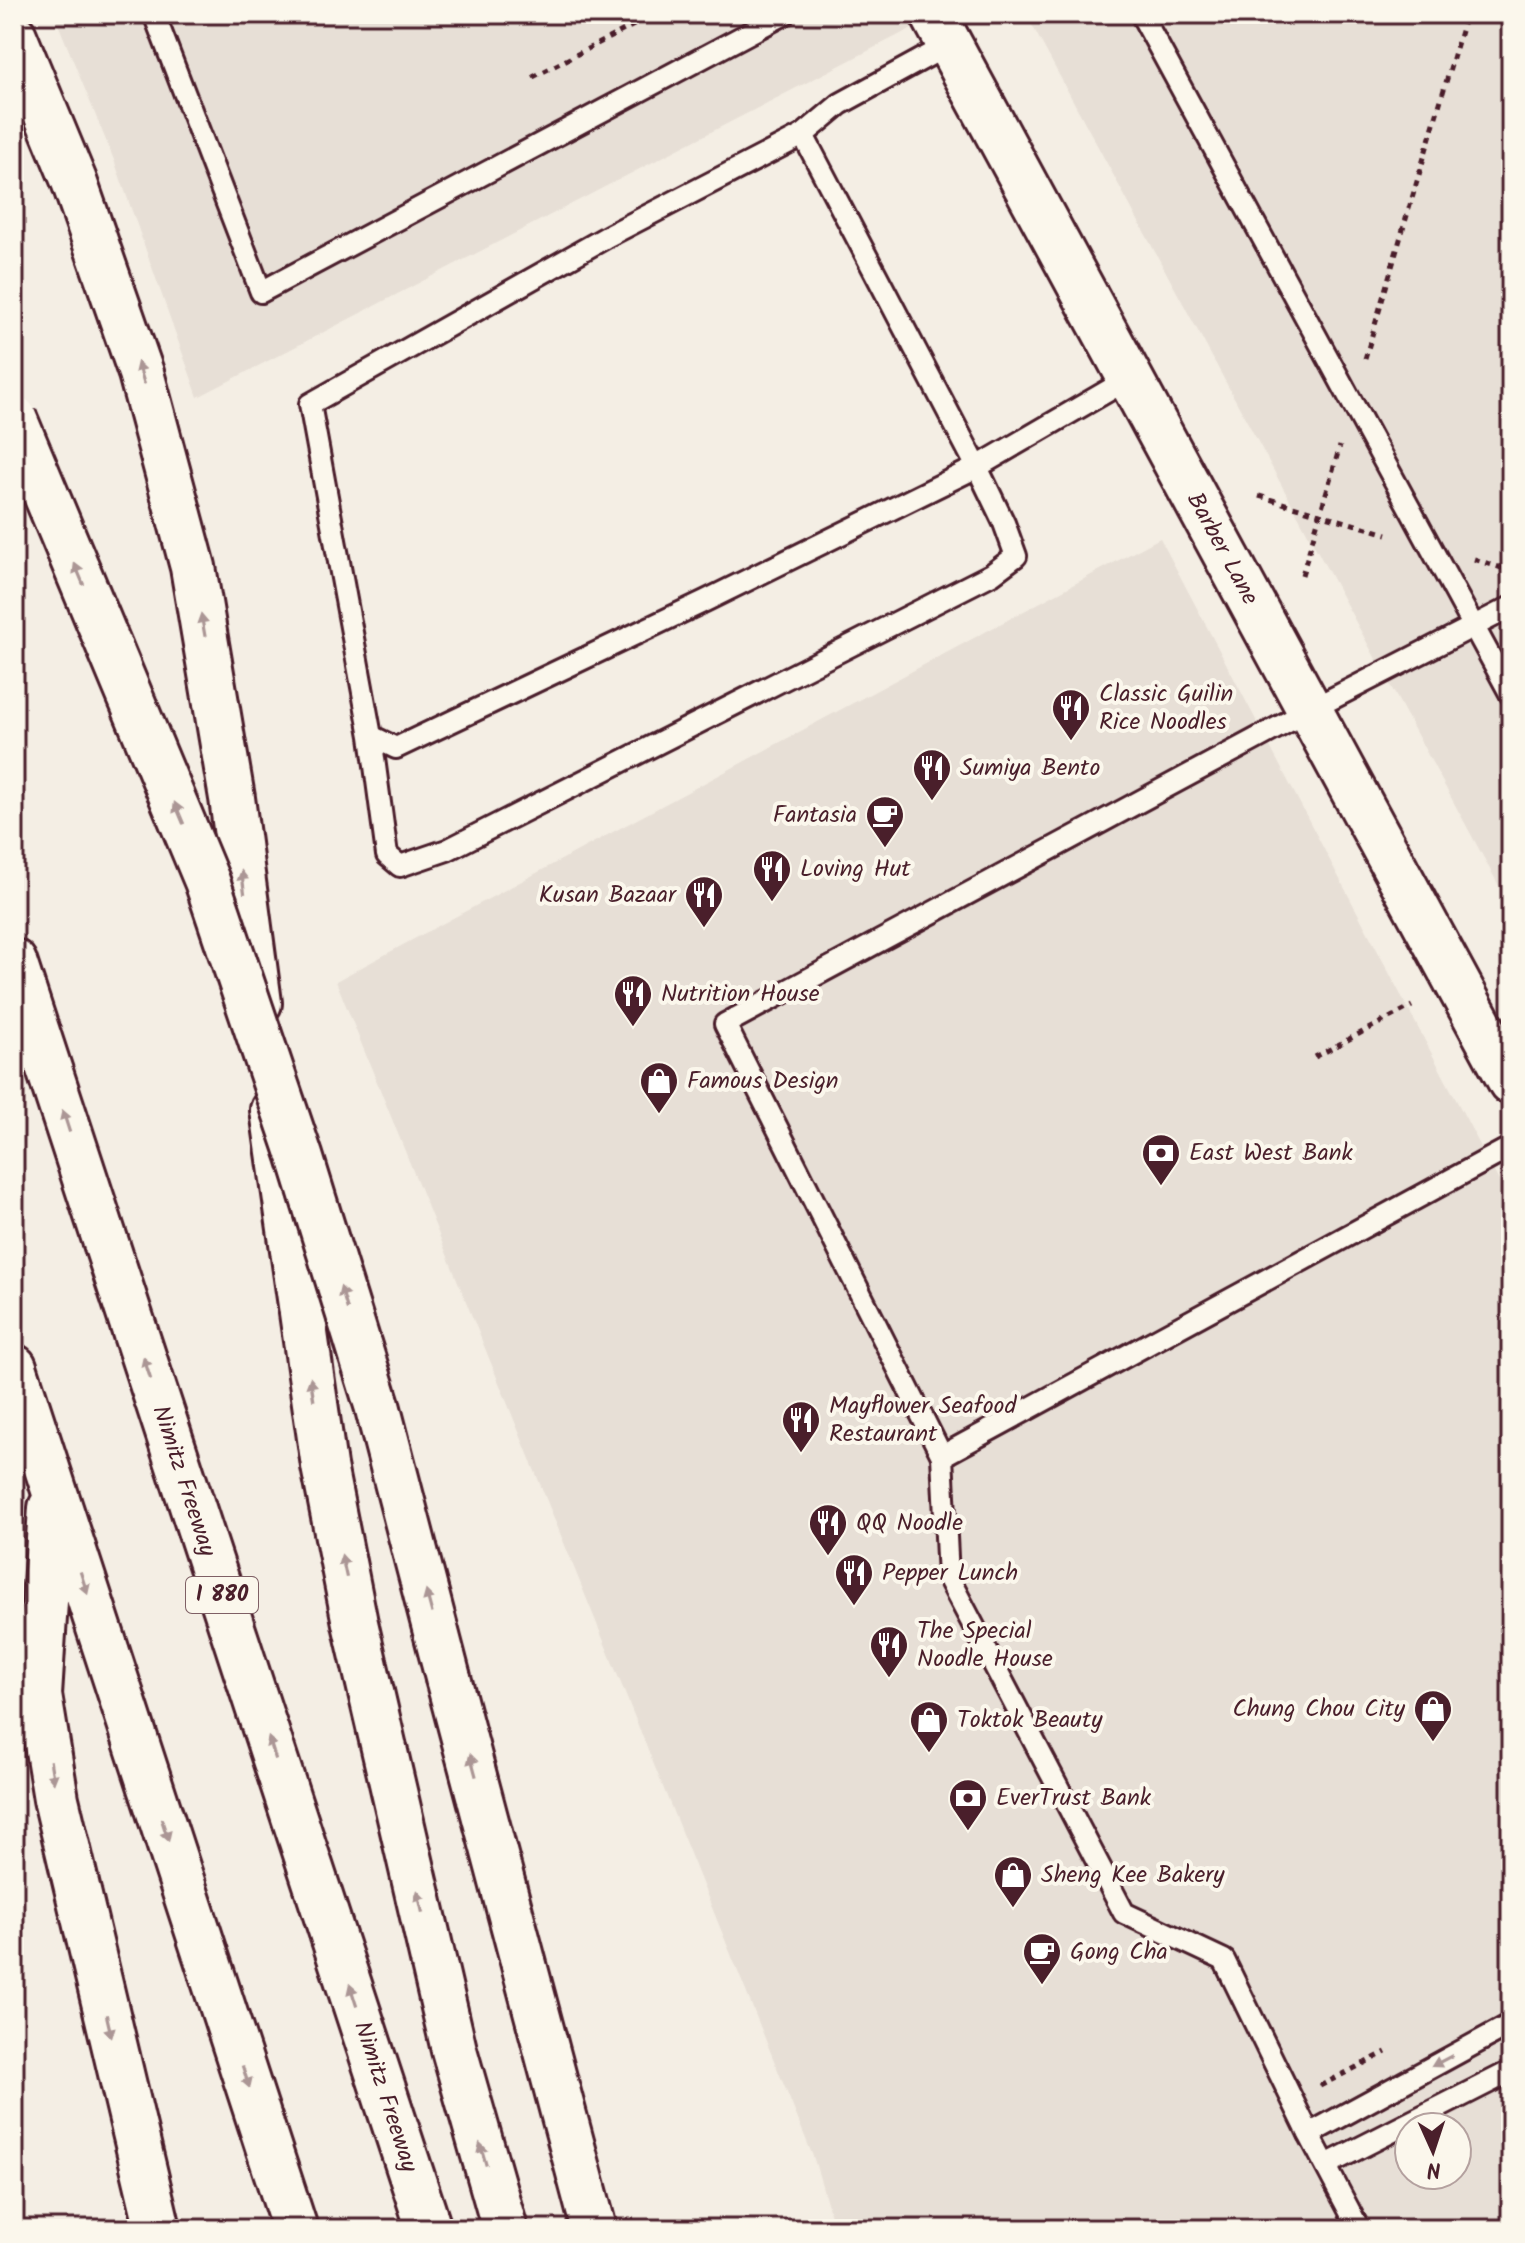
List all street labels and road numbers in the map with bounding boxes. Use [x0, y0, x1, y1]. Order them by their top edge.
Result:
street label: Barber Lane [1176, 485, 1269, 612]
street label: Nimitz Freeway [141, 1400, 227, 1562]
road number: I 880 [186, 1577, 258, 1613]
street label: Nimitz Freeway [343, 2016, 429, 2178]

